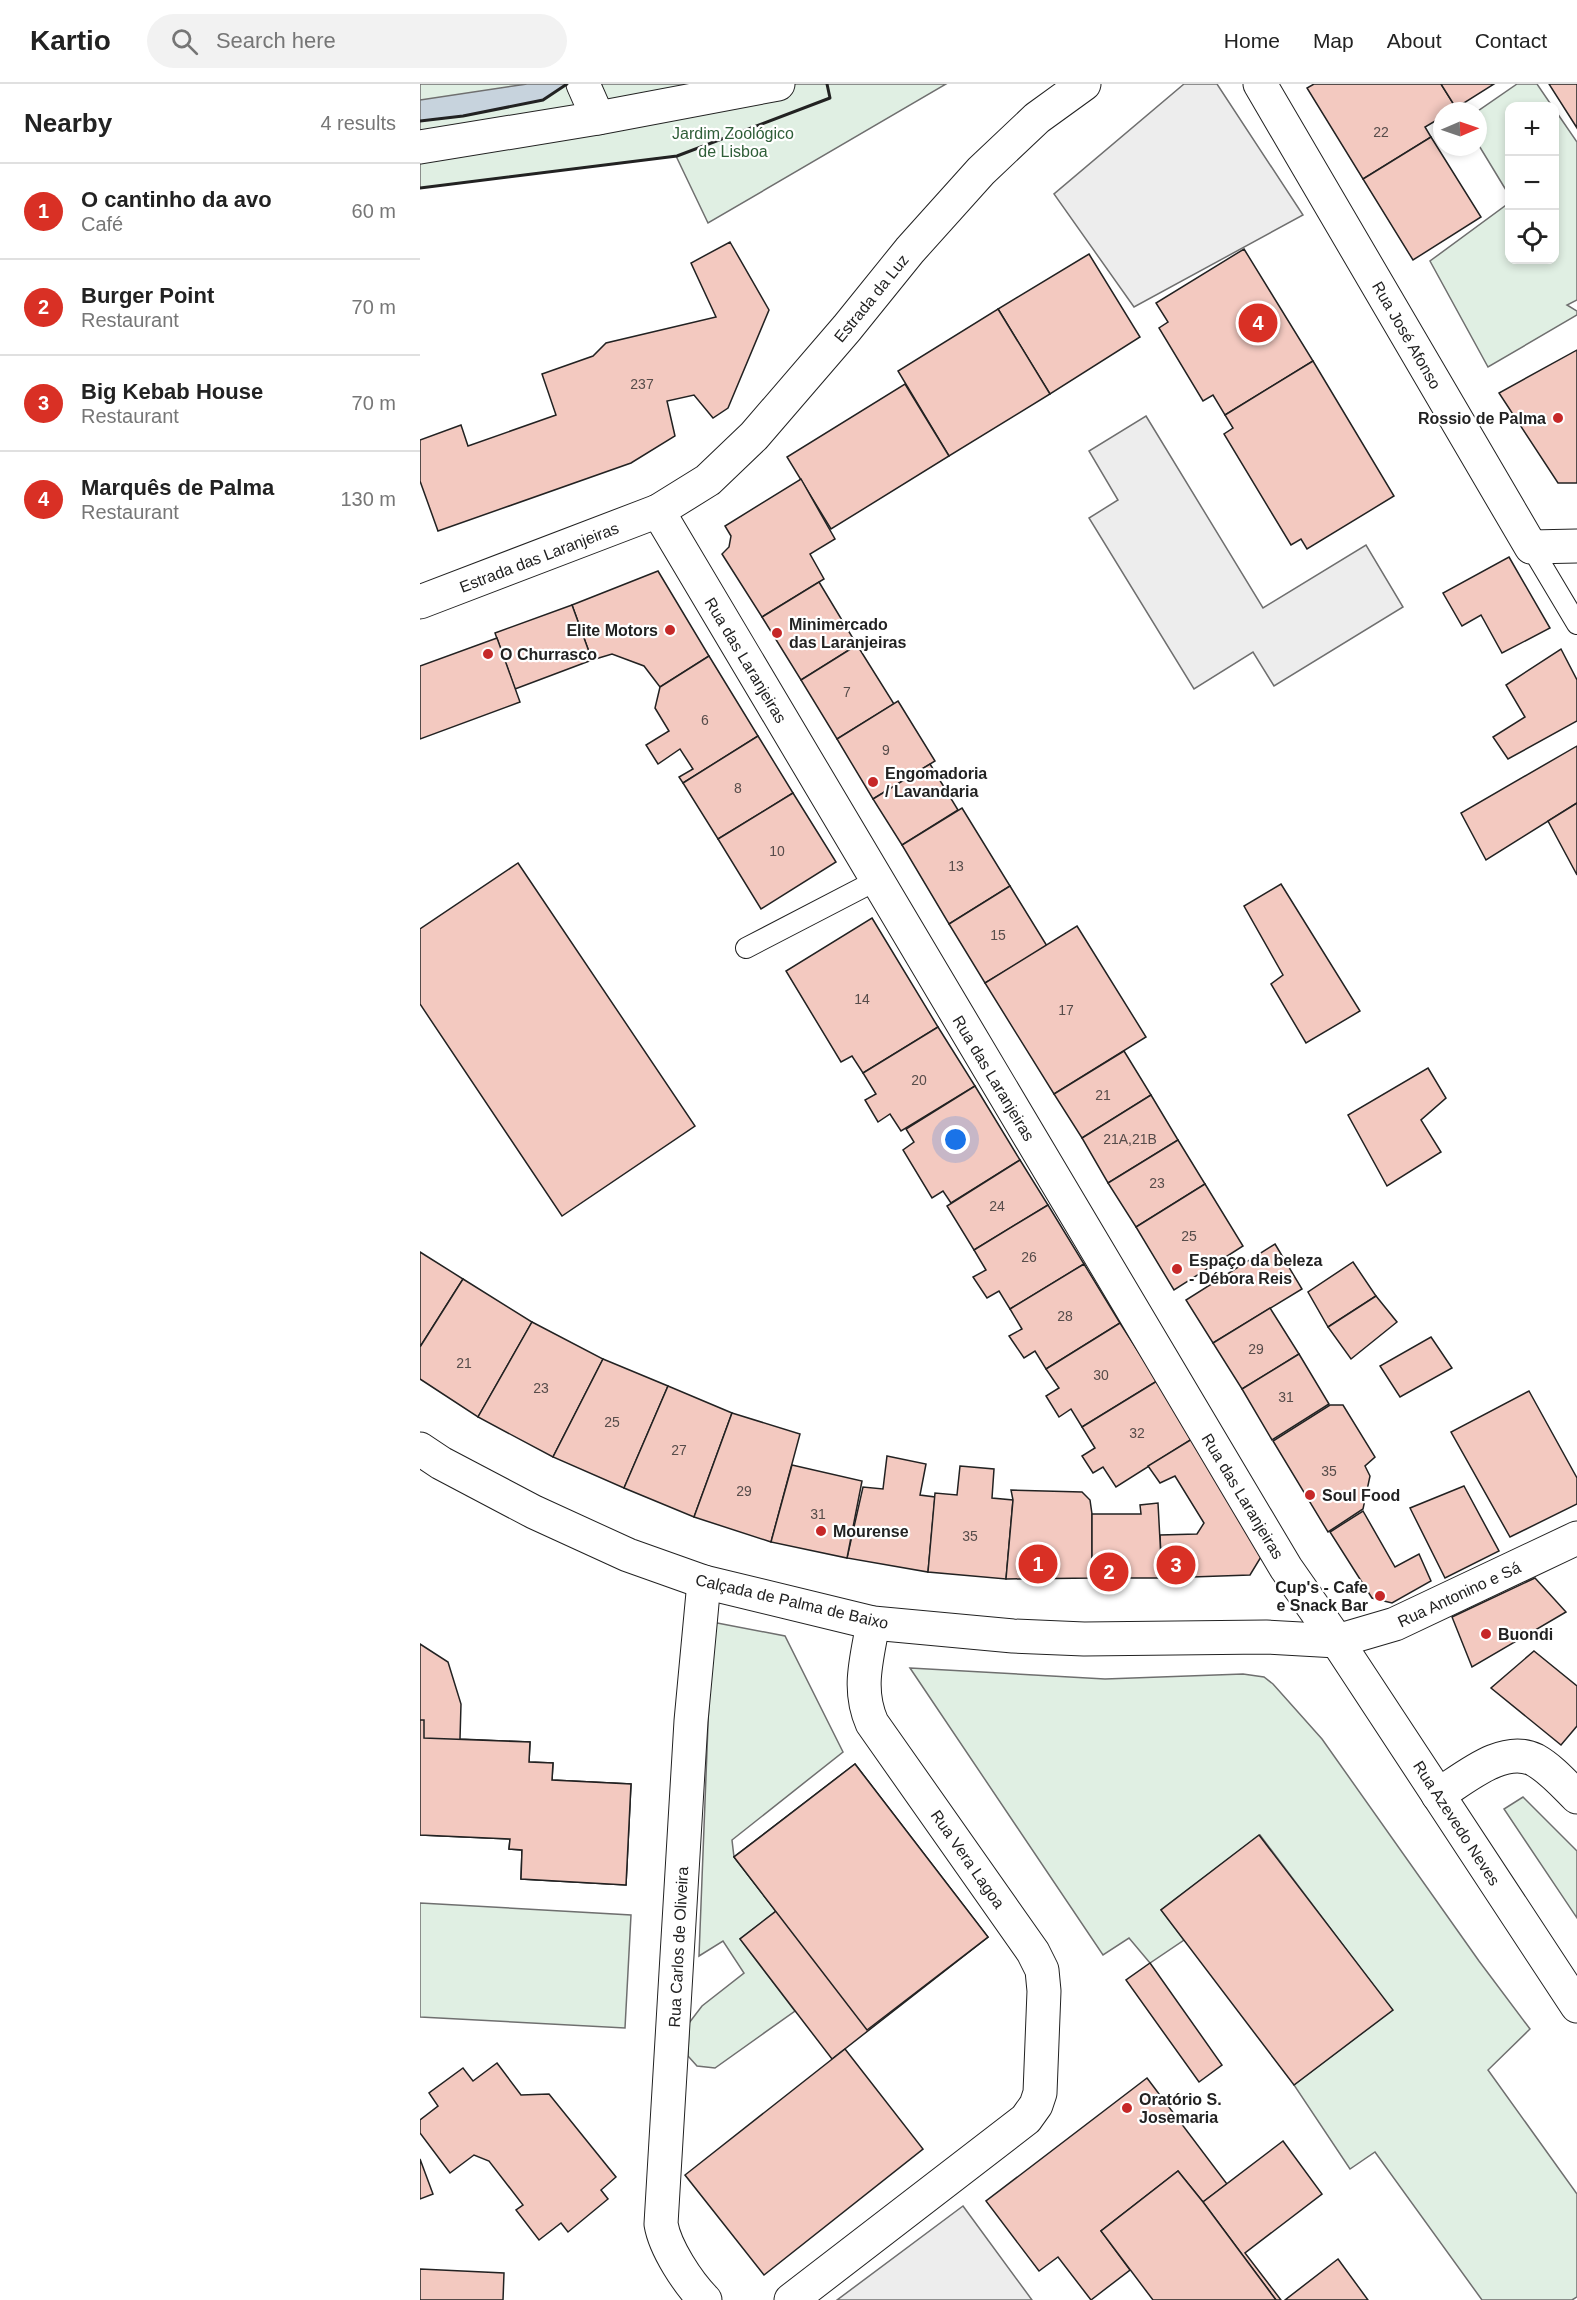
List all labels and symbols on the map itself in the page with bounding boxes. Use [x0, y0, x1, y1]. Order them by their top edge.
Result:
north arrow [1433, 102, 1487, 156]
house number: 22 [1373, 124, 1389, 140]
park label: Jardim Zoológico de Lisboa [672, 125, 794, 160]
street label: Estrada da Luz [831, 251, 912, 345]
street label: Rua José Afonso [1369, 279, 1444, 392]
pin: 4 [1238, 300, 1278, 346]
house number: 237 [630, 376, 654, 392]
place label: Rossio de Palma [1418, 410, 1546, 427]
marker: Rossio de Palma [1551, 411, 1565, 425]
street label: Estrada das Laranjeiras [457, 519, 621, 596]
street label: Rua das Laranjeiras [701, 595, 790, 726]
place label: Minimercado das Laranjeiras [789, 616, 907, 651]
place label: Elite Motors [566, 622, 658, 639]
marker: Elite Motors [663, 623, 677, 637]
marker: Minimercado das Laranjeiras [770, 626, 784, 640]
place label: O Churrasco [500, 646, 597, 663]
marker: O Churrasco [481, 647, 495, 661]
house number: 7 [843, 684, 851, 700]
house number: 6 [701, 712, 709, 728]
house number: 9 [882, 742, 890, 758]
place label: Engomadoria / Lavandaria [885, 765, 987, 800]
marker: Engomadoria / Lavandaria [866, 775, 880, 789]
house number: 8 [734, 780, 742, 796]
house number: 10 [769, 843, 785, 859]
house number: 13 [948, 858, 964, 874]
house number: 15 [990, 927, 1006, 943]
house number: 14 [854, 991, 870, 1007]
house number: 17 [1058, 1002, 1074, 1018]
street label: Rua das Laranjeiras [949, 1013, 1038, 1144]
house number: 20 [911, 1072, 927, 1088]
house number: 21 [1095, 1087, 1111, 1103]
your location [941, 1125, 970, 1154]
house number: 21A,21B [1103, 1131, 1157, 1147]
house number: 23 [1149, 1175, 1165, 1191]
house number: 24 [989, 1198, 1005, 1214]
house number: 25 [1181, 1228, 1197, 1244]
house number: 26 [1021, 1249, 1037, 1265]
place label: Espaço da beleza - Débora Reis [1189, 1252, 1322, 1287]
marker: Espaço da beleza - Débora Reis [1170, 1262, 1184, 1276]
house number: 28 [1057, 1308, 1073, 1324]
house number: 29 [1248, 1341, 1264, 1357]
house number: 21 [456, 1355, 472, 1371]
house number: 30 [1093, 1367, 1109, 1383]
house number: 23 [533, 1380, 549, 1396]
house number: 31 [1278, 1389, 1294, 1405]
house number: 25 [604, 1414, 620, 1430]
house number: 32 [1129, 1425, 1145, 1441]
street label: Rua das Laranjeiras [1198, 1431, 1287, 1562]
house number: 27 [671, 1442, 687, 1458]
house number: 35 [1321, 1463, 1337, 1479]
house number: 29 [736, 1483, 752, 1499]
place label: Soul Food [1322, 1487, 1400, 1504]
marker: Soul Food [1303, 1488, 1317, 1502]
house number: 31 [810, 1506, 826, 1522]
place label: Mourense [833, 1523, 909, 1540]
marker: Mourense [814, 1524, 828, 1538]
house number: 35 [962, 1528, 978, 1544]
pin: 1 [1018, 1542, 1058, 1586]
pin: 3 [1156, 1542, 1196, 1588]
pin: 2 [1090, 1550, 1128, 1594]
street label: Rua Antonino e Sá [1395, 1559, 1523, 1630]
street label: Calçada de Palma de Baixo [694, 1571, 890, 1632]
place label: Cup's - Cafe e Snack Bar [1275, 1579, 1368, 1614]
marker: Cup's - Cafe e Snack Bar [1373, 1589, 1387, 1603]
place label: Buondi [1498, 1626, 1553, 1643]
marker: Buondi [1479, 1627, 1493, 1641]
street label: Rua Azevedo Neves [1410, 1758, 1503, 1889]
street label: Rua Vera Lagoa [927, 1807, 1008, 1912]
street label: Rua Carlos de Oliveira [666, 1866, 691, 2028]
place label: Oratório S. Josemaria [1139, 2091, 1222, 2126]
marker: Oratório S. Josemaria [1120, 2101, 1134, 2115]

